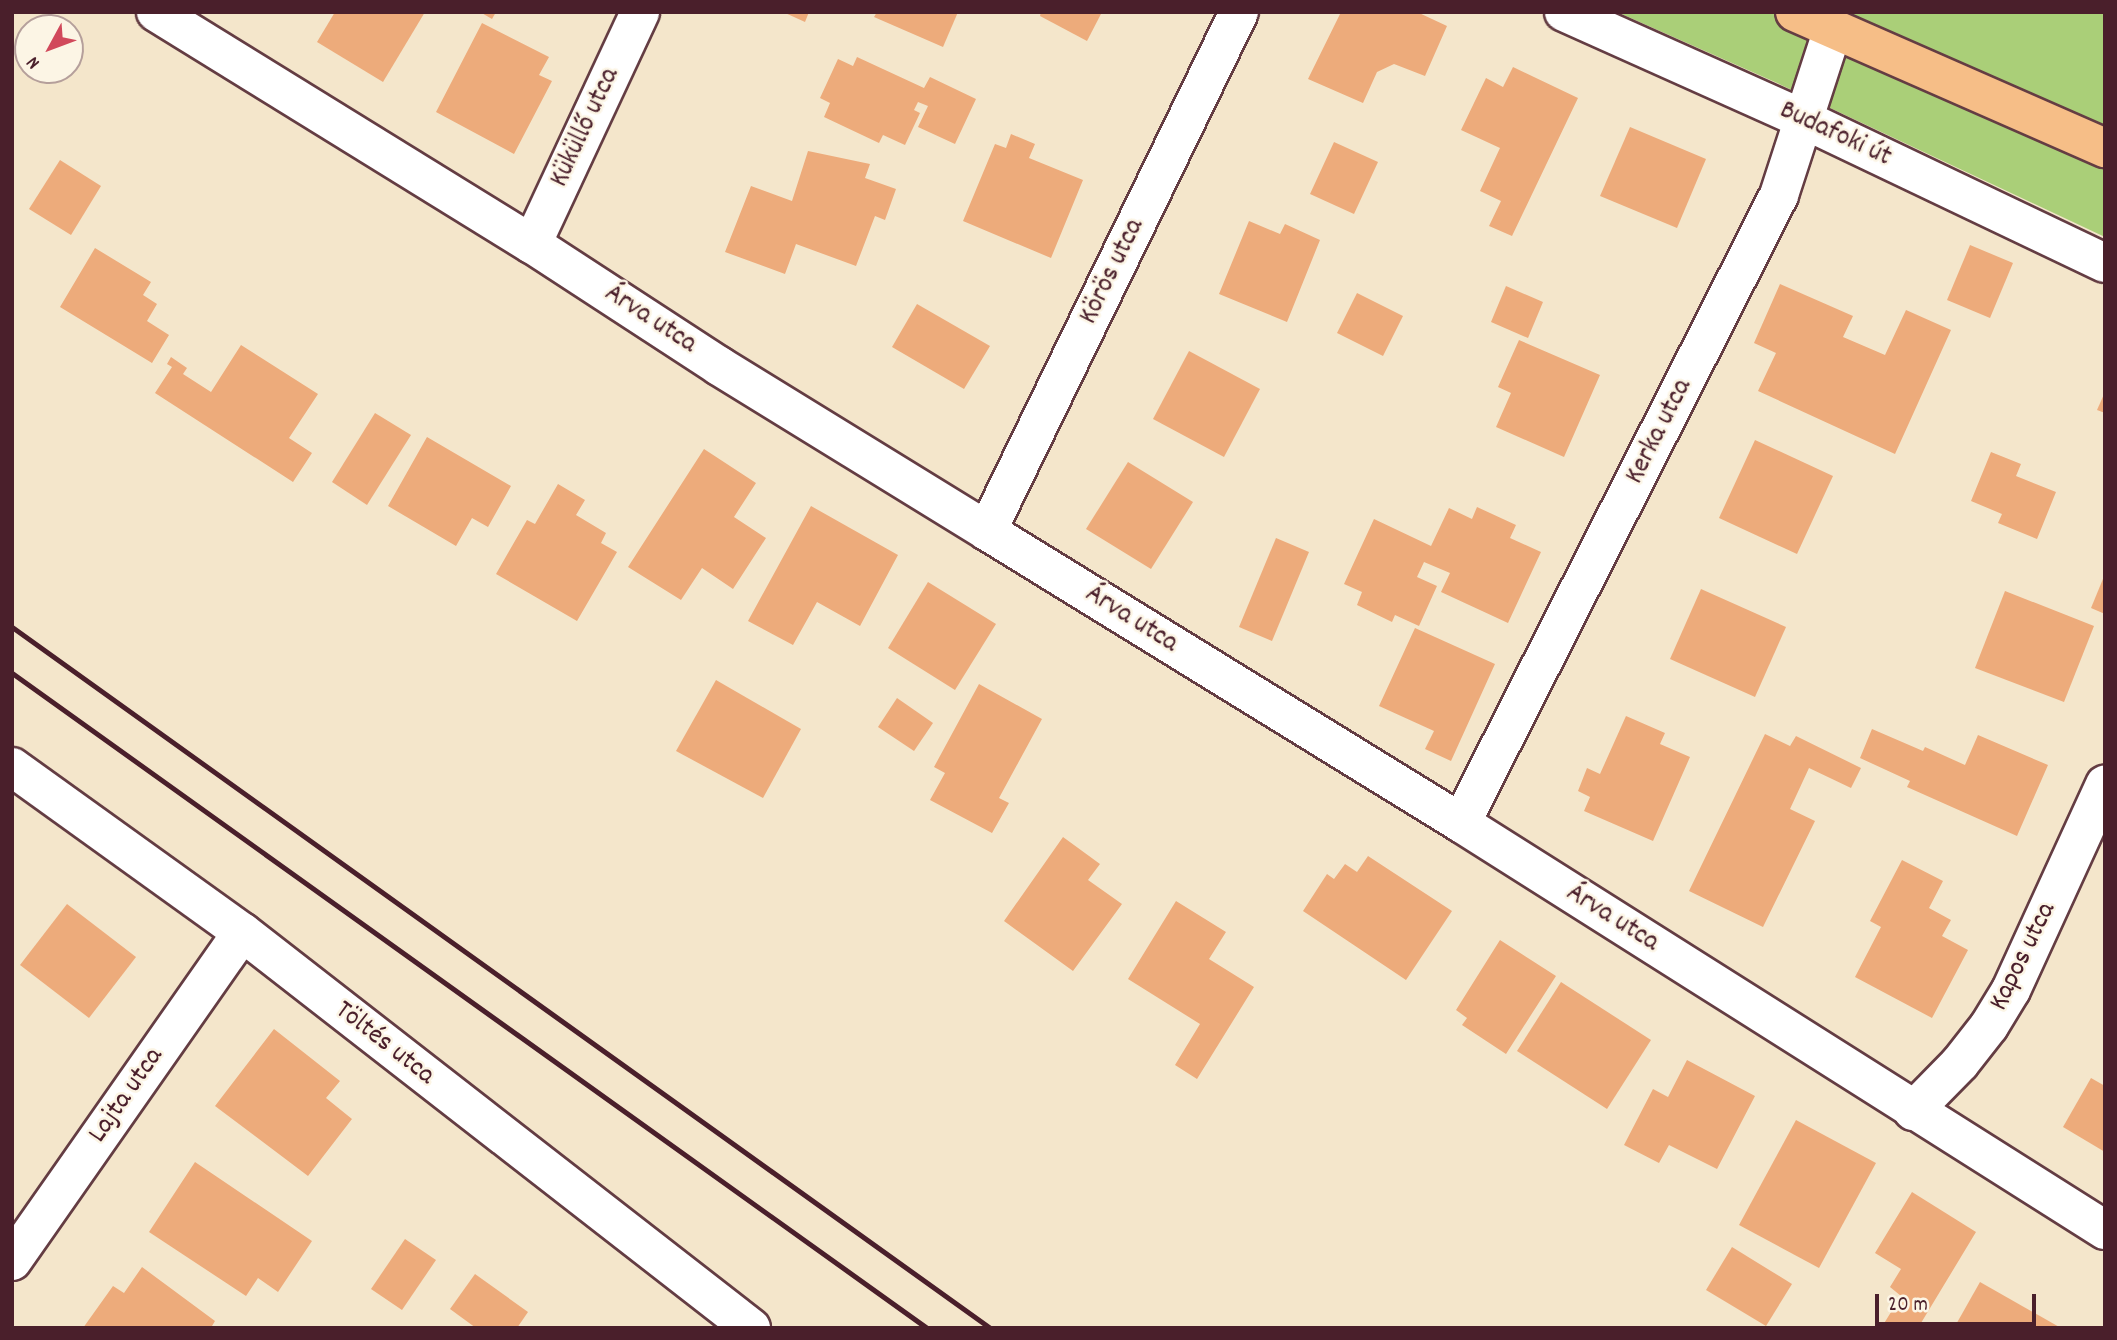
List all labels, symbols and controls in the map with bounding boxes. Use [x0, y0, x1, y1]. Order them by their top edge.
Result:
north arrow [14, 14, 84, 84]
text: N [21, 49, 48, 74]
street label: Küküllő utca [544, 63, 628, 193]
street label: Budafoki út [1774, 95, 1896, 175]
street label: Körös utca [1073, 214, 1153, 330]
street label: Árva utca [598, 278, 702, 362]
street label: Kerka utca [1619, 374, 1701, 490]
street label: Árva utca [1078, 578, 1184, 662]
street label: Árva utca [1559, 877, 1665, 961]
street label: Kapos utca [1983, 897, 2065, 1017]
street label: Töltés utca [327, 995, 441, 1093]
street label: Lajta utca [82, 1042, 172, 1150]
scale bar [1879, 1280, 2040, 1324]
text: 20 m [1888, 1291, 1928, 1321]

